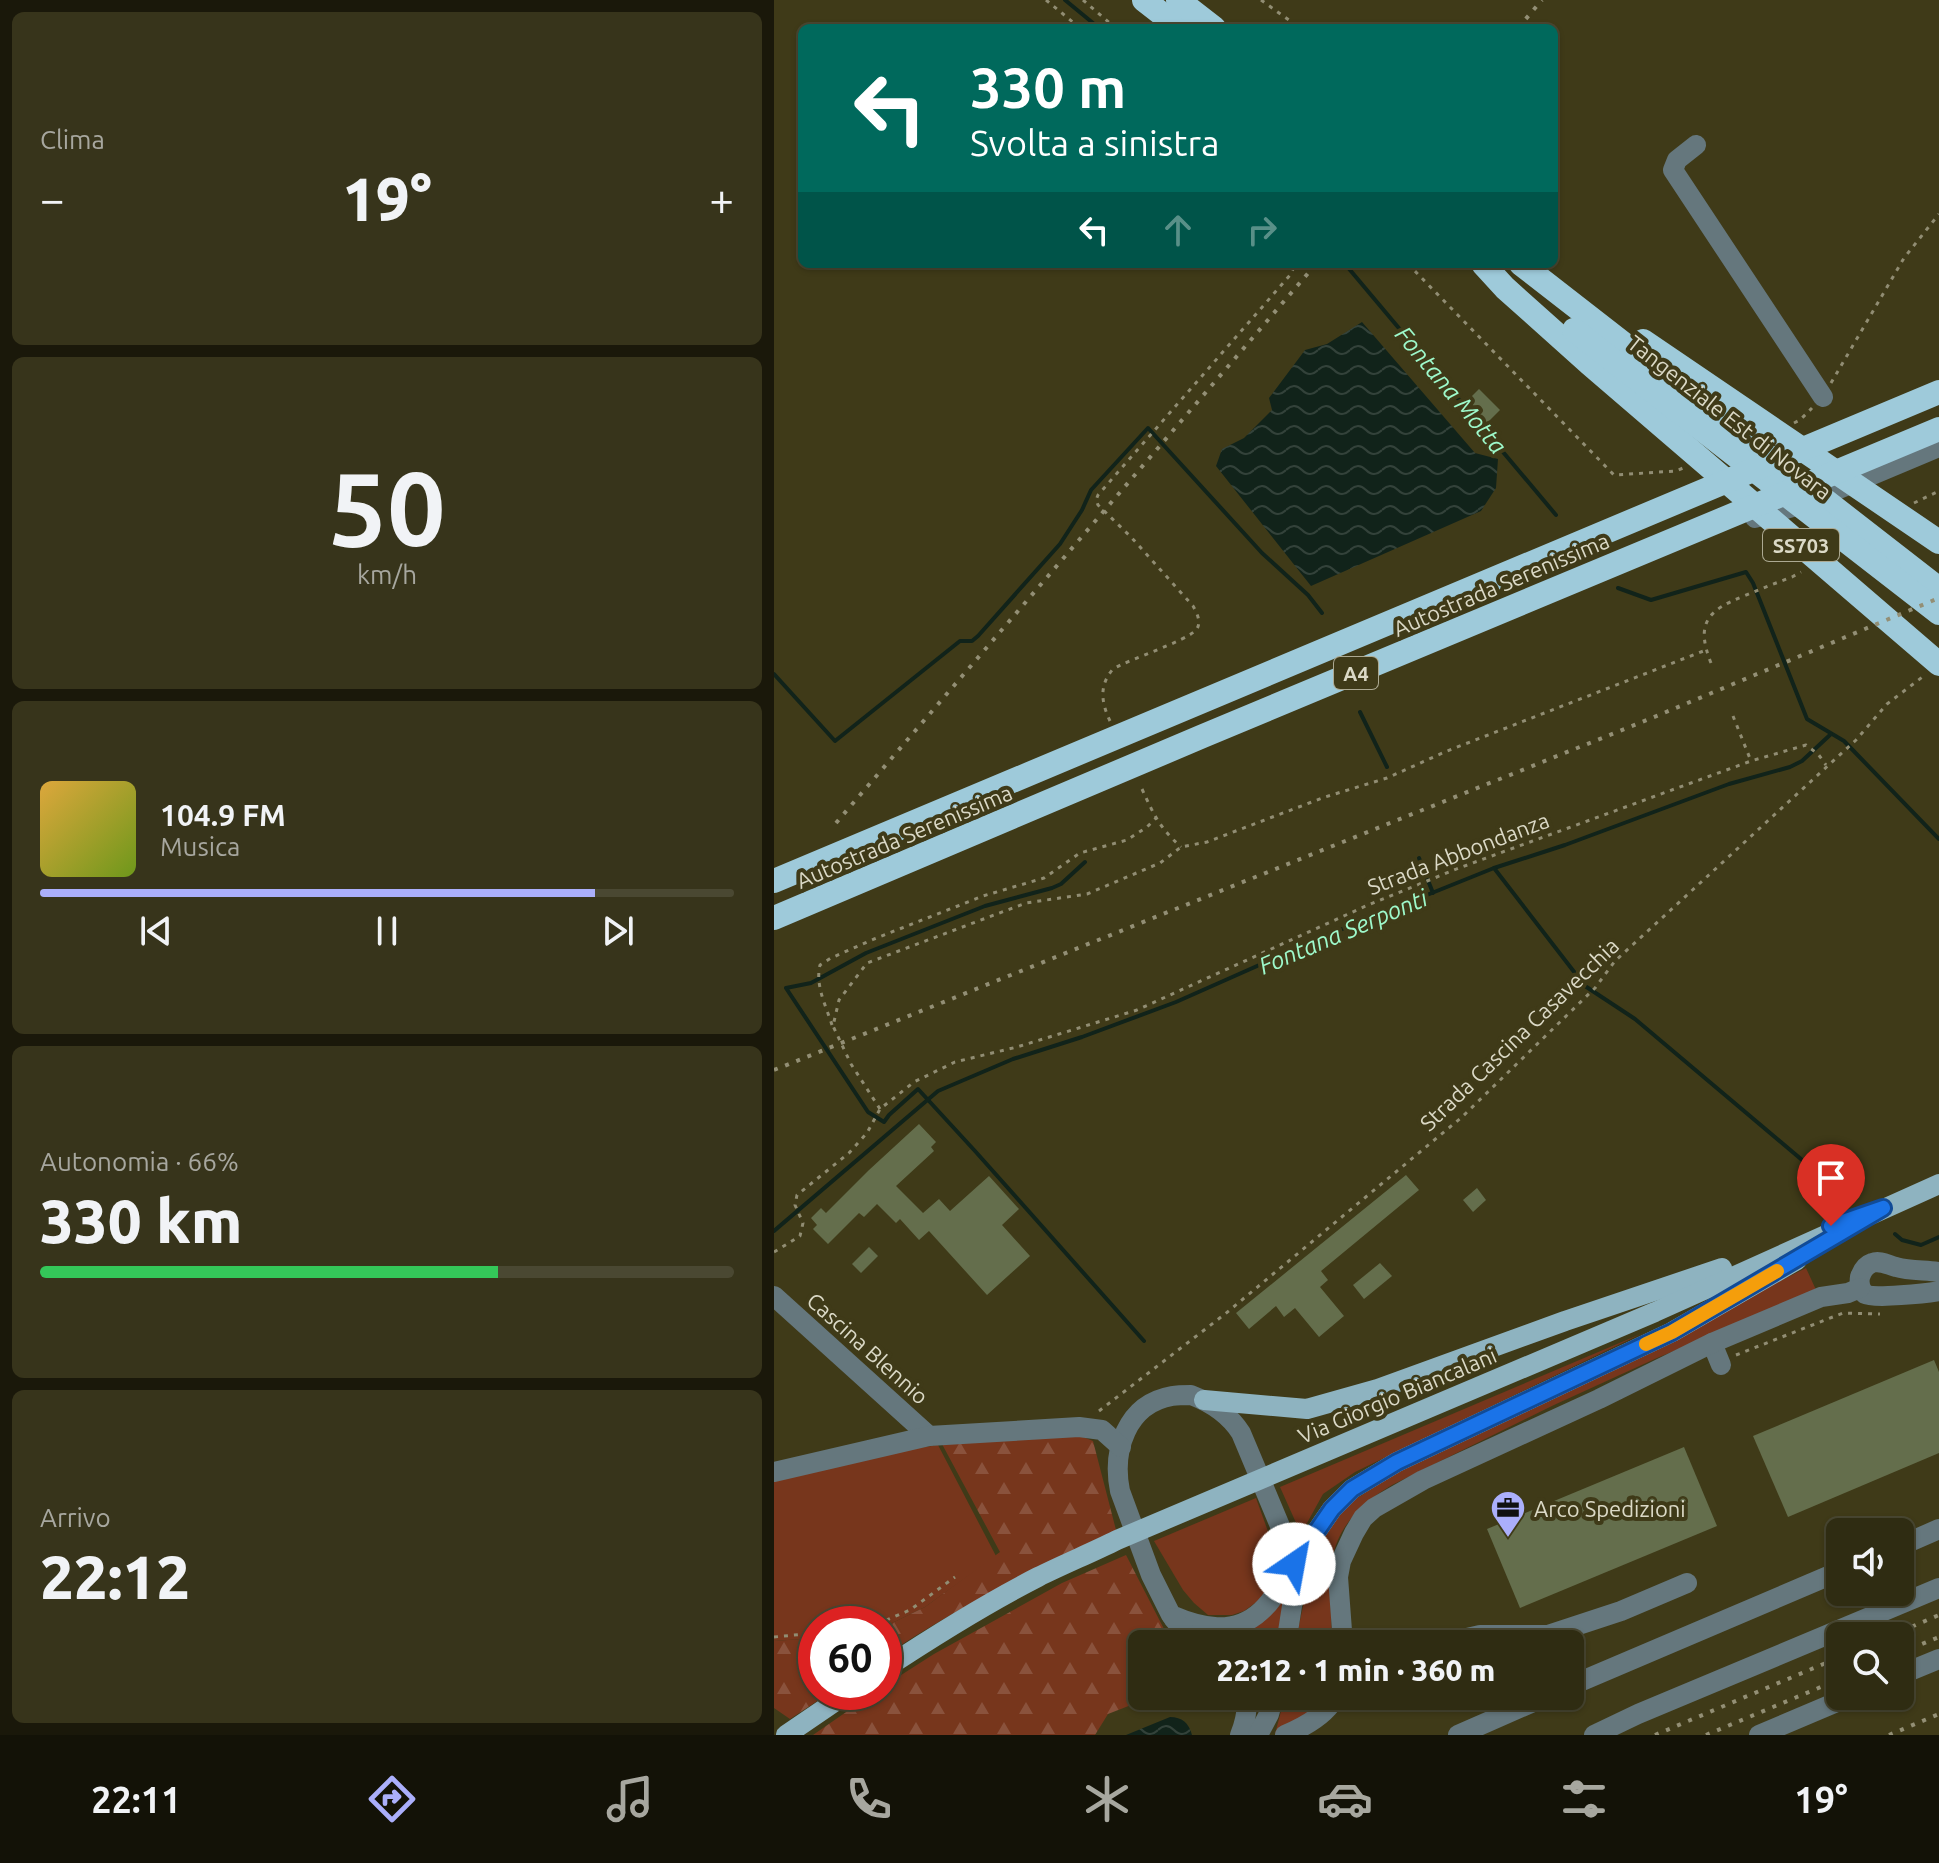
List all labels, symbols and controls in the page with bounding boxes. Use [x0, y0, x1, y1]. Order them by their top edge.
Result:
icon: left [838, 56, 942, 160]
text: 330 m [970, 56, 1126, 119]
text: Svolta a sinistra [970, 122, 1220, 163]
text: Clima [40, 125, 105, 154]
text: 19° [342, 165, 432, 232]
text: − [40, 174, 65, 223]
text: + [709, 174, 734, 223]
icon: left [1072, 208, 1116, 252]
icon: ahead [1156, 208, 1200, 252]
icon: right [1240, 208, 1284, 252]
water label: Fontana Motta [1390, 321, 1512, 459]
street label: Tangenziale Est di Novara [1623, 330, 1837, 504]
text: 50 [328, 449, 446, 566]
street label: Autostrada Serenissima [1389, 527, 1613, 641]
road number: SS703 [1763, 529, 1839, 561]
text: km/h [357, 560, 417, 589]
road number: A4 [1334, 657, 1378, 689]
street label: Autostrada Serenissima [792, 779, 1016, 893]
text: 104.9 FM [160, 798, 286, 832]
street label: Strada Abbondanza [1364, 807, 1552, 899]
text: Musica [160, 832, 240, 861]
water label: Fontana Serponti [1255, 884, 1432, 980]
icon: previous [134, 909, 178, 953]
icon: pause [365, 909, 409, 953]
icon: next [596, 909, 640, 953]
street label: Strada Cascina Casavecchia [1415, 933, 1623, 1135]
pin [1797, 1144, 1865, 1226]
text: Autonomia · 66% [40, 1147, 239, 1176]
icon: arrive [1809, 1156, 1853, 1200]
text: 330 km [40, 1187, 242, 1254]
street label: Cascina Blennio [802, 1287, 934, 1409]
street label: Via Giorgio Biancalani [1294, 1342, 1500, 1448]
office icon: Arco Spedizioni [1489, 1489, 1527, 1539]
place label: Arco Spedizioni [1534, 1496, 1686, 1521]
text: Arrivo [40, 1503, 111, 1532]
map controls [1826, 1518, 1914, 1710]
button: sound [1826, 1518, 1914, 1606]
position arrow [1252, 1522, 1336, 1606]
text: 22:12 [40, 1543, 190, 1610]
speed limit sign: 60 [798, 1606, 902, 1710]
button: search [1826, 1622, 1914, 1710]
text: 22:12 · 1 min · 360 m [1217, 1653, 1495, 1687]
icon: directions [364, 1771, 420, 1827]
icon: music [602, 1771, 658, 1827]
icon: phone [841, 1771, 897, 1827]
icon: climate [1079, 1771, 1135, 1827]
icon: car [1317, 1771, 1373, 1827]
icon: filters [1556, 1771, 1612, 1827]
text: 22:11 [91, 1779, 181, 1820]
text: 19° [1794, 1779, 1848, 1820]

